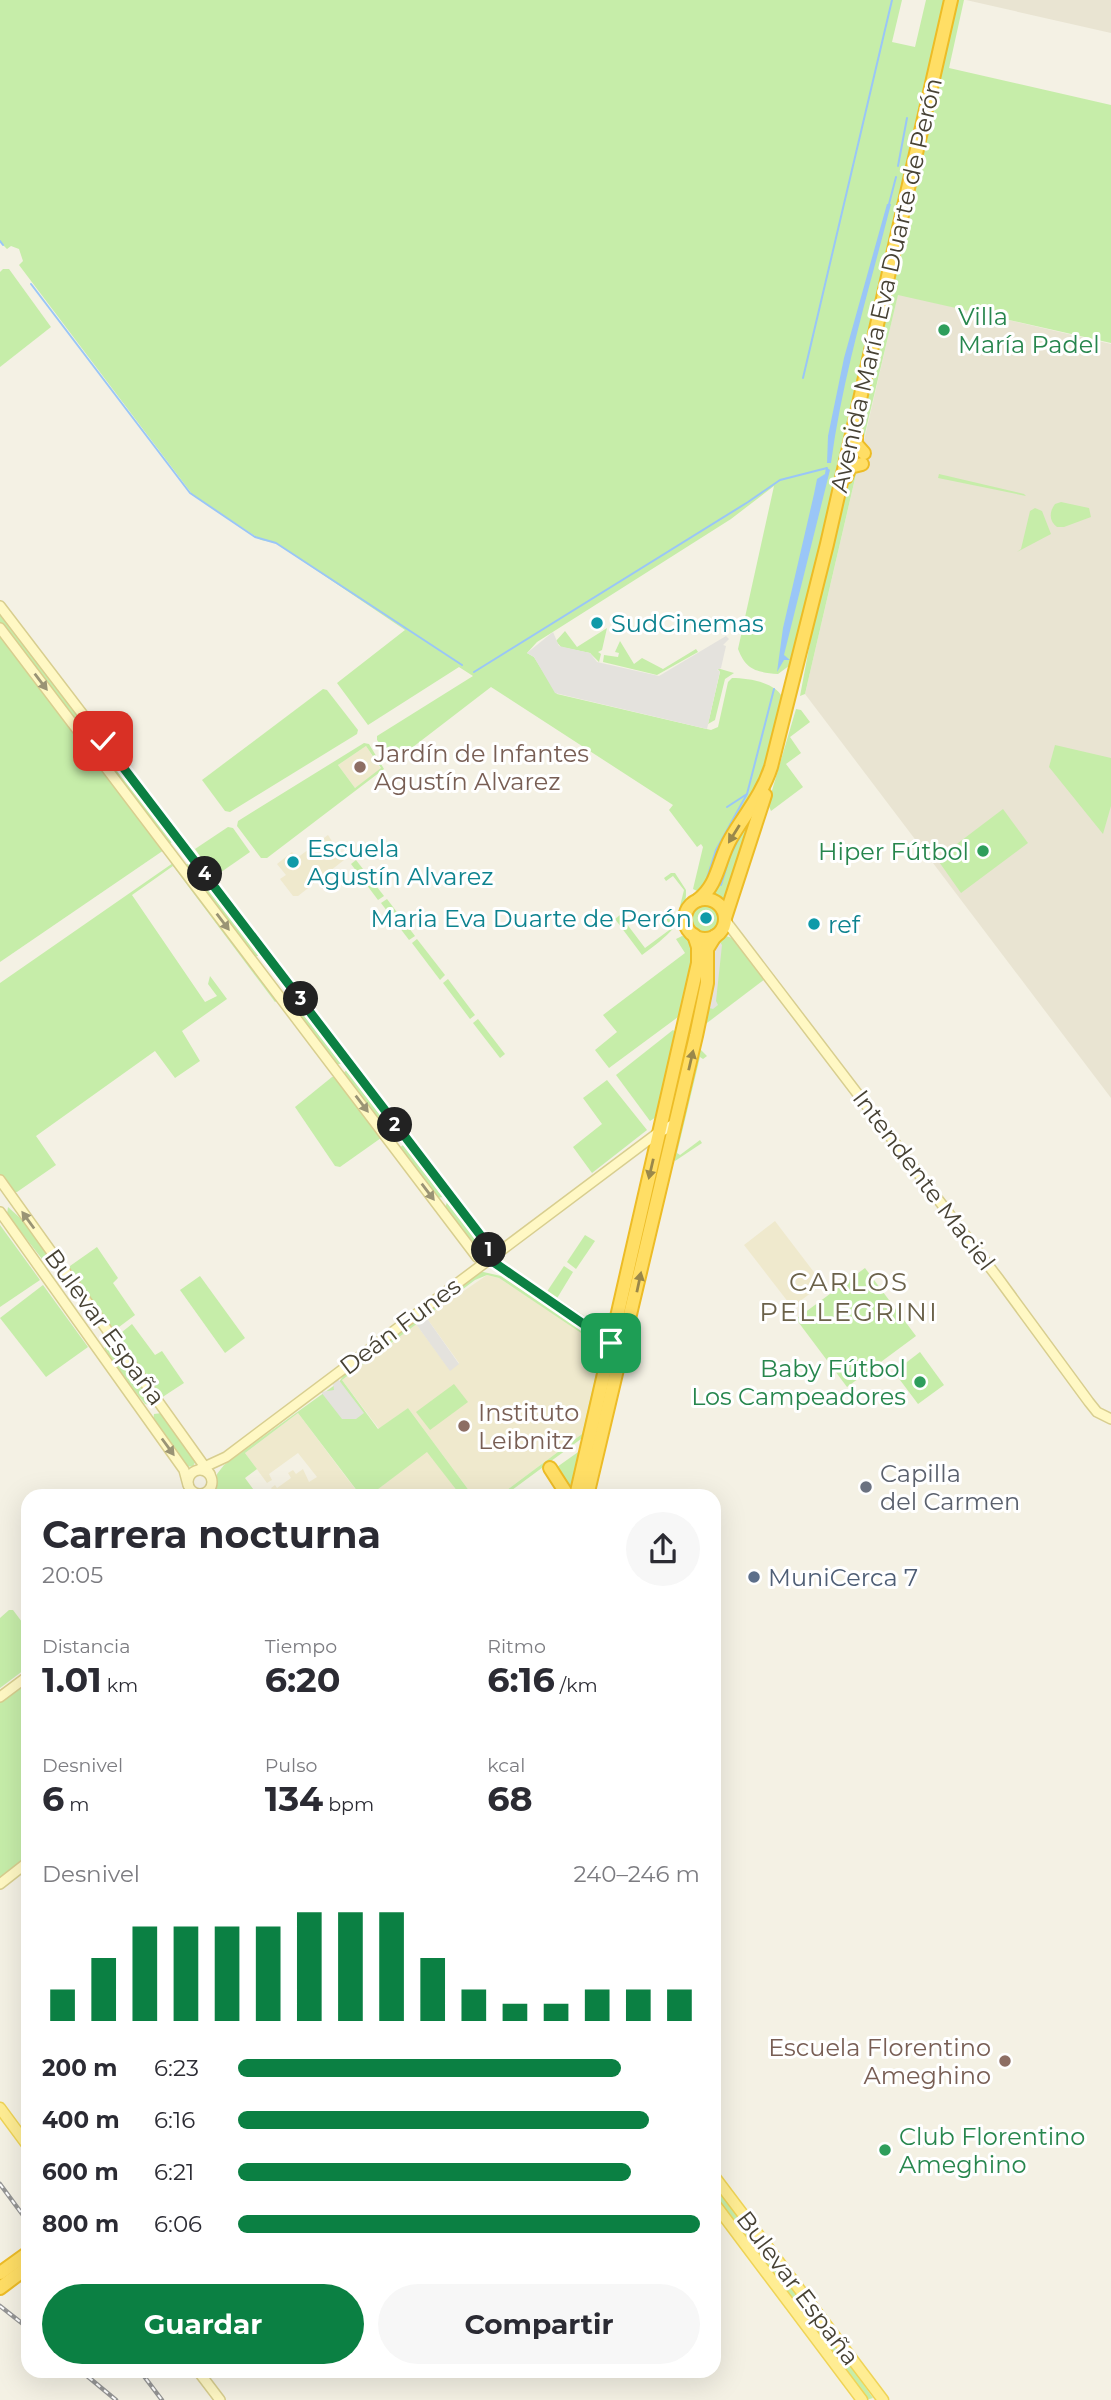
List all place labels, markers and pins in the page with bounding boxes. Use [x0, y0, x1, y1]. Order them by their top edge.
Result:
place label: Villa María Padel [958, 302, 1100, 359]
marker: Villa María Padel [936, 322, 952, 338]
place label: SudCinemas [611, 609, 764, 638]
marker: SudCinemas [589, 615, 605, 631]
pin [73, 711, 133, 771]
place label: Jardín de Infantes Agustín Alvarez [373, 739, 589, 796]
marker: Jardín de Infantes Agustín Alvarez [352, 759, 368, 775]
place label: Escuela Agustín Alvarez [307, 834, 493, 891]
place label: Hiper Fútbol [818, 837, 969, 866]
marker: Hiper Fútbol [975, 843, 991, 859]
marker: Escuela Agustín Alvarez [285, 854, 301, 870]
pin: 4 [188, 856, 222, 892]
place label: Maria Eva Duarte de Perón [371, 904, 692, 933]
marker: Maria Eva Duarte de Perón [698, 910, 714, 926]
place label: ref [828, 910, 861, 939]
marker: ref [806, 916, 822, 932]
pin: 3 [284, 982, 318, 1016]
pin: 2 [378, 1108, 412, 1142]
pin: 1 [472, 1232, 506, 1268]
pin [581, 1313, 641, 1373]
place label: Baby Fútbol Los Campeadores [691, 1354, 906, 1411]
marker: Baby Fútbol Los Campeadores [912, 1374, 928, 1390]
place label: Instituto Leibnitz [478, 1398, 579, 1455]
marker: Instituto Leibnitz [456, 1418, 472, 1434]
place label: Capilla del Carmen [880, 1459, 1020, 1516]
marker: Capilla del Carmen [858, 1479, 874, 1495]
place label: MuniCerca 7 [768, 1563, 918, 1592]
marker: MuniCerca 7 [746, 1569, 762, 1585]
place label: Escuela Florentino Ameghino [768, 2033, 991, 2090]
marker: Escuela Florentino Ameghino [997, 2053, 1013, 2069]
place label: Club Florentino Ameghino [899, 2122, 1085, 2179]
marker: Club Florentino Ameghino [877, 2142, 893, 2158]

